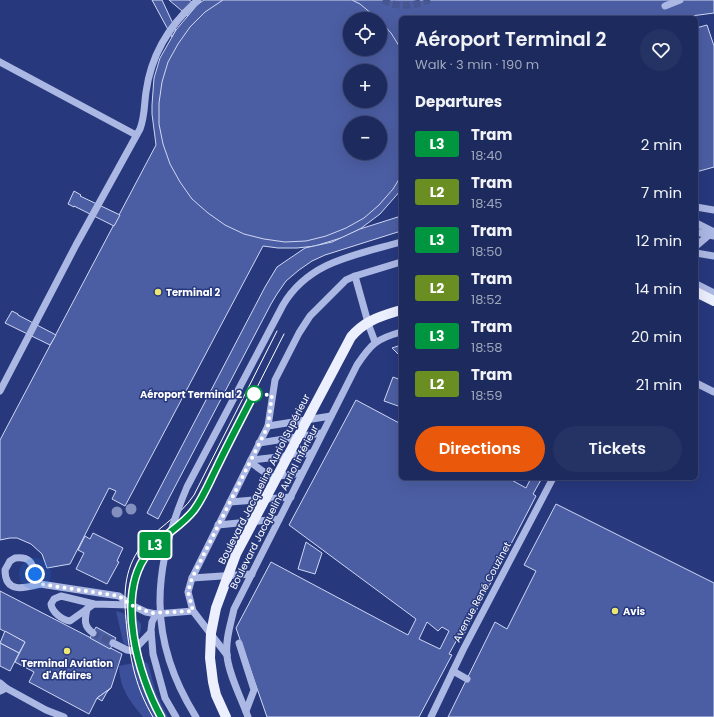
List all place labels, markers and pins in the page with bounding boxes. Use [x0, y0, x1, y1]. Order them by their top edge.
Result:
place label: Terminal 2 [166, 285, 220, 300]
marker: Terminal 2 [153, 287, 163, 297]
marker: Aéroport Terminal 2 [245, 385, 263, 403]
place label: Aéroport Terminal 2 [140, 387, 242, 402]
place label: Avis [623, 604, 646, 619]
marker: Avis [610, 606, 620, 616]
marker: Terminal Aviation d'Affaires [62, 646, 72, 656]
place label: Terminal Aviation d'Affaires [21, 656, 113, 683]

